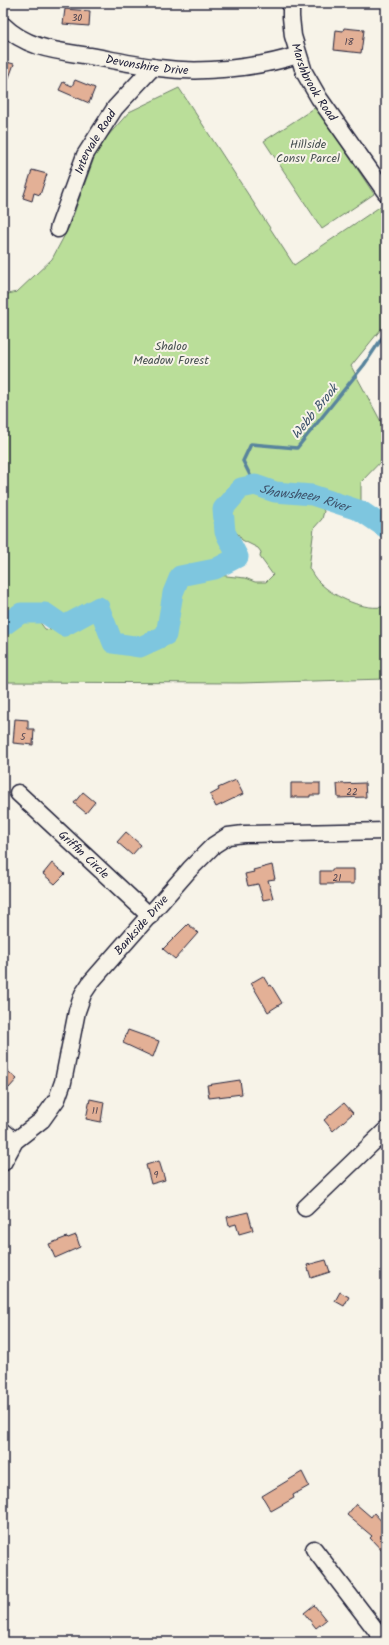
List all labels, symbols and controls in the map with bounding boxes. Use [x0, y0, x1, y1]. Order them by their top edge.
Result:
house number: 30 [72, 10, 82, 26]
house number: 18 [344, 34, 355, 50]
street label: Marshbrook Road [286, 41, 342, 126]
street label: Devonshire Drive [104, 50, 189, 80]
street label: Intervale Road [70, 105, 122, 177]
park label: Hillside Consv Parcel [276, 135, 340, 168]
park label: Shaloo Meadow Forest [133, 337, 209, 370]
water label: Webb Brook [286, 378, 345, 444]
water label: Shawsheen River [257, 478, 354, 519]
house number: 5 [20, 729, 26, 745]
house number: 22 [346, 784, 358, 800]
street label: Griffin Circle [54, 826, 114, 884]
house number: 21 [333, 870, 341, 886]
street label: Bankside Drive [110, 890, 174, 959]
house number: 11 [92, 1103, 98, 1119]
house number: 9 [154, 1167, 159, 1183]

